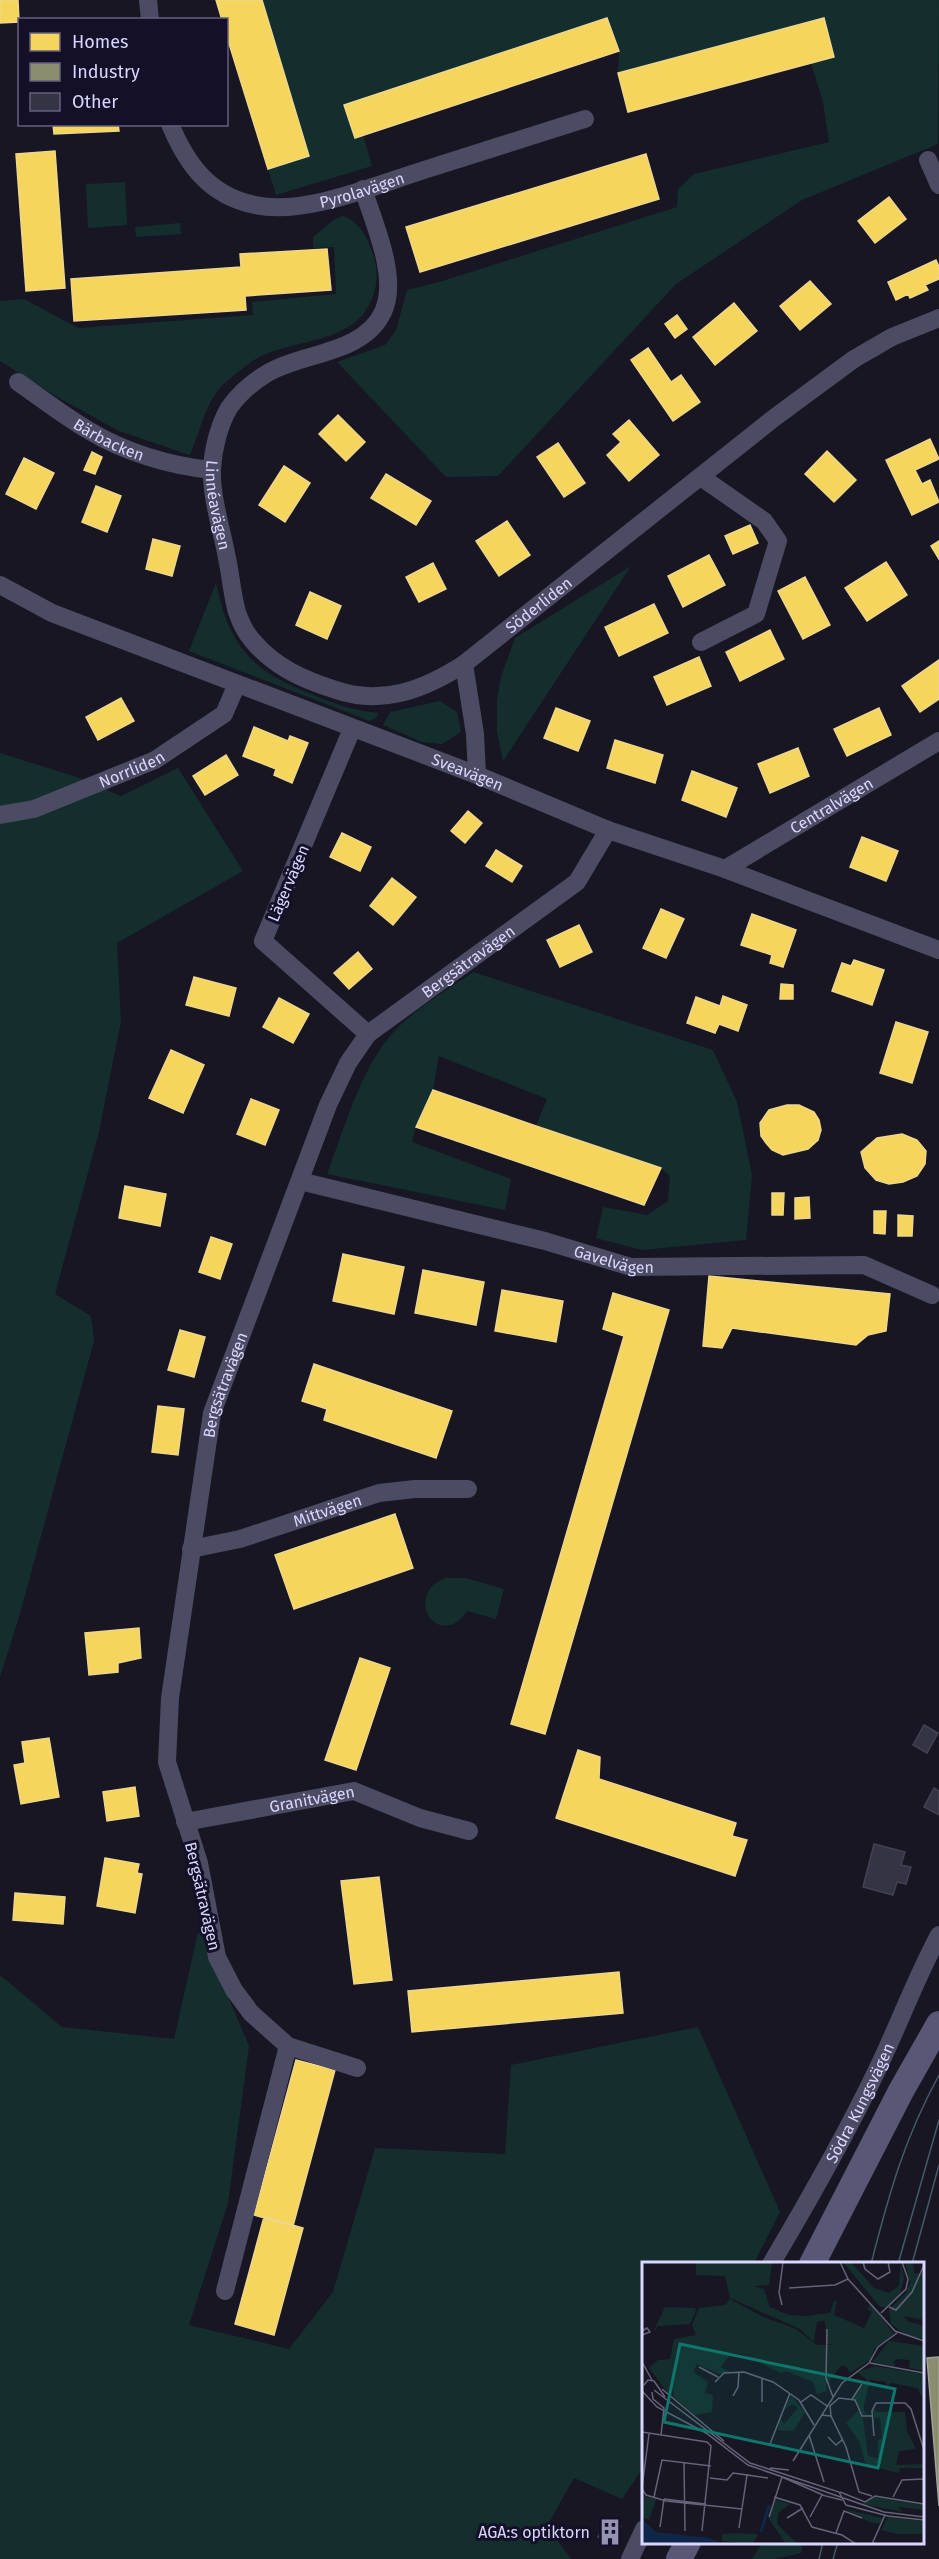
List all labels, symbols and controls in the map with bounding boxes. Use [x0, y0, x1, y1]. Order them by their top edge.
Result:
legend [18, 18, 228, 126]
text: Homes [72, 31, 128, 53]
text: Industry [72, 61, 140, 83]
text: Other [72, 91, 118, 113]
street label: Pyrolavägen [318, 168, 407, 212]
street label: Bärbacken [70, 414, 147, 465]
street label: Linnéavägen [202, 459, 234, 552]
street label: Söderliden [502, 573, 576, 637]
street label: Norrliden [96, 747, 169, 792]
street label: Sveavägen [429, 750, 506, 795]
street label: Centralvägen [787, 774, 877, 838]
street label: Lägervägen [264, 842, 313, 924]
street label: Bergsätravägen [418, 921, 519, 1002]
street label: Gavelvägen [572, 1241, 654, 1277]
street label: Bergsätravägen [199, 1329, 252, 1439]
street label: Mittvägen [291, 1490, 364, 1531]
street label: Granitvägen [268, 1782, 356, 1816]
street label: Bergsätravägen [181, 1840, 224, 1952]
street label: Södra Kungsvägen [822, 2040, 898, 2166]
inset map [642, 2262, 924, 2544]
building icon: AGA:s optiktorn [595, 2517, 625, 2547]
place label: AGA:s optiktorn [478, 2523, 590, 2542]

